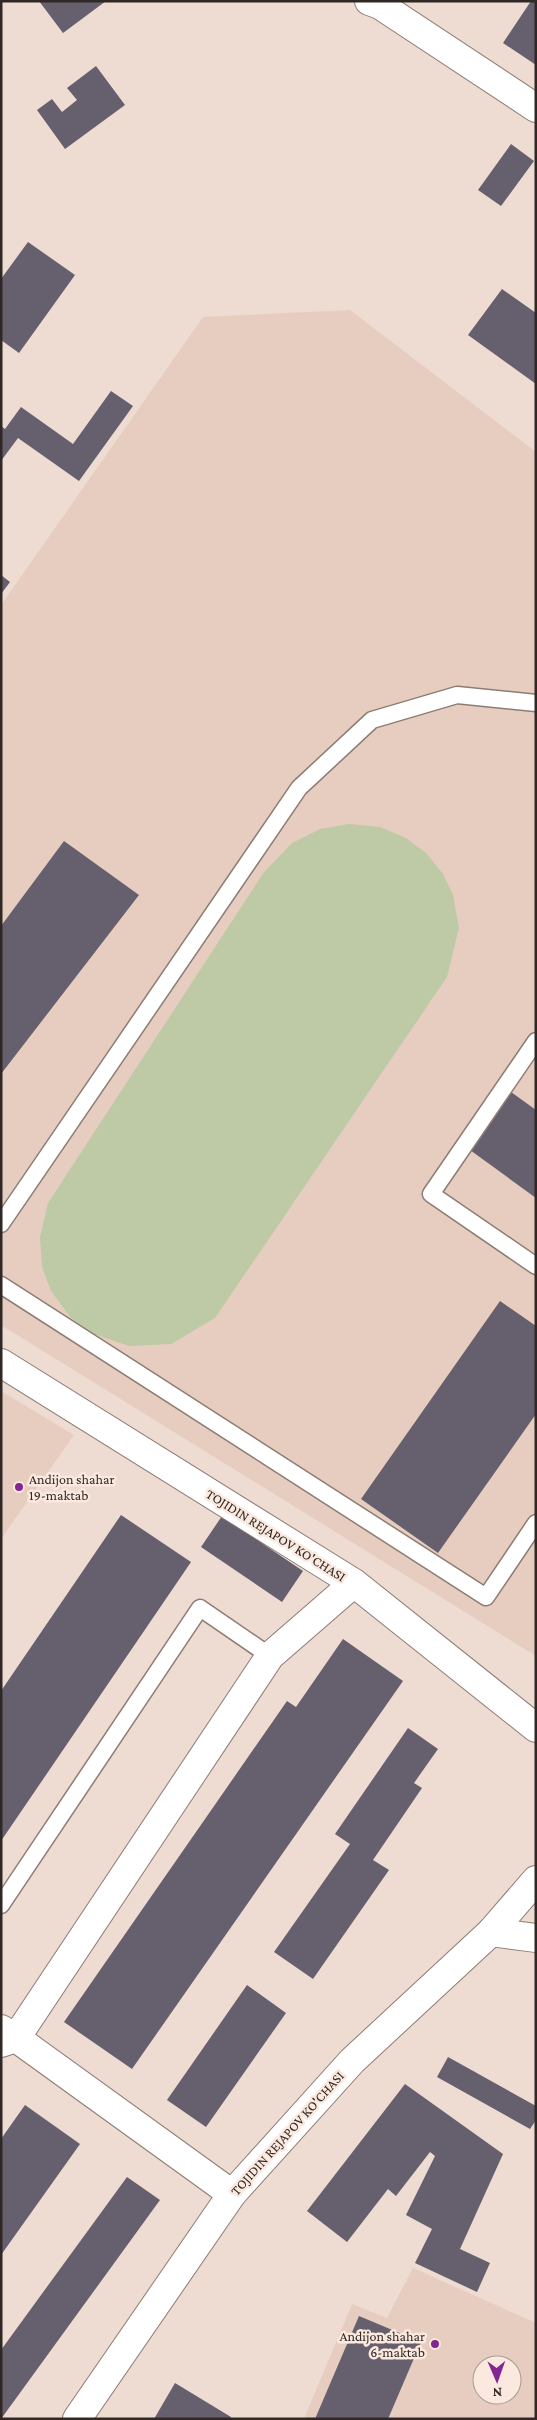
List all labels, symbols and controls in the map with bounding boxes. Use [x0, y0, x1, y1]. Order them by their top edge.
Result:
place label: Andijon shahar 19-maktab [29, 1471, 115, 1503]
marker: Andijon shahar 19-maktab [13, 1481, 25, 1493]
street label: TOJIDIN REJAPOV KO'CHASI [203, 1485, 349, 1585]
street label: TOJIDIN REJAPOV KO'CHASI [227, 2068, 347, 2198]
place label: Andijon shahar 6-maktab [339, 2328, 425, 2360]
marker: Andijon shahar 6-maktab [429, 2338, 441, 2350]
north arrow [472, 2355, 522, 2405]
text: N [492, 2385, 503, 2401]

